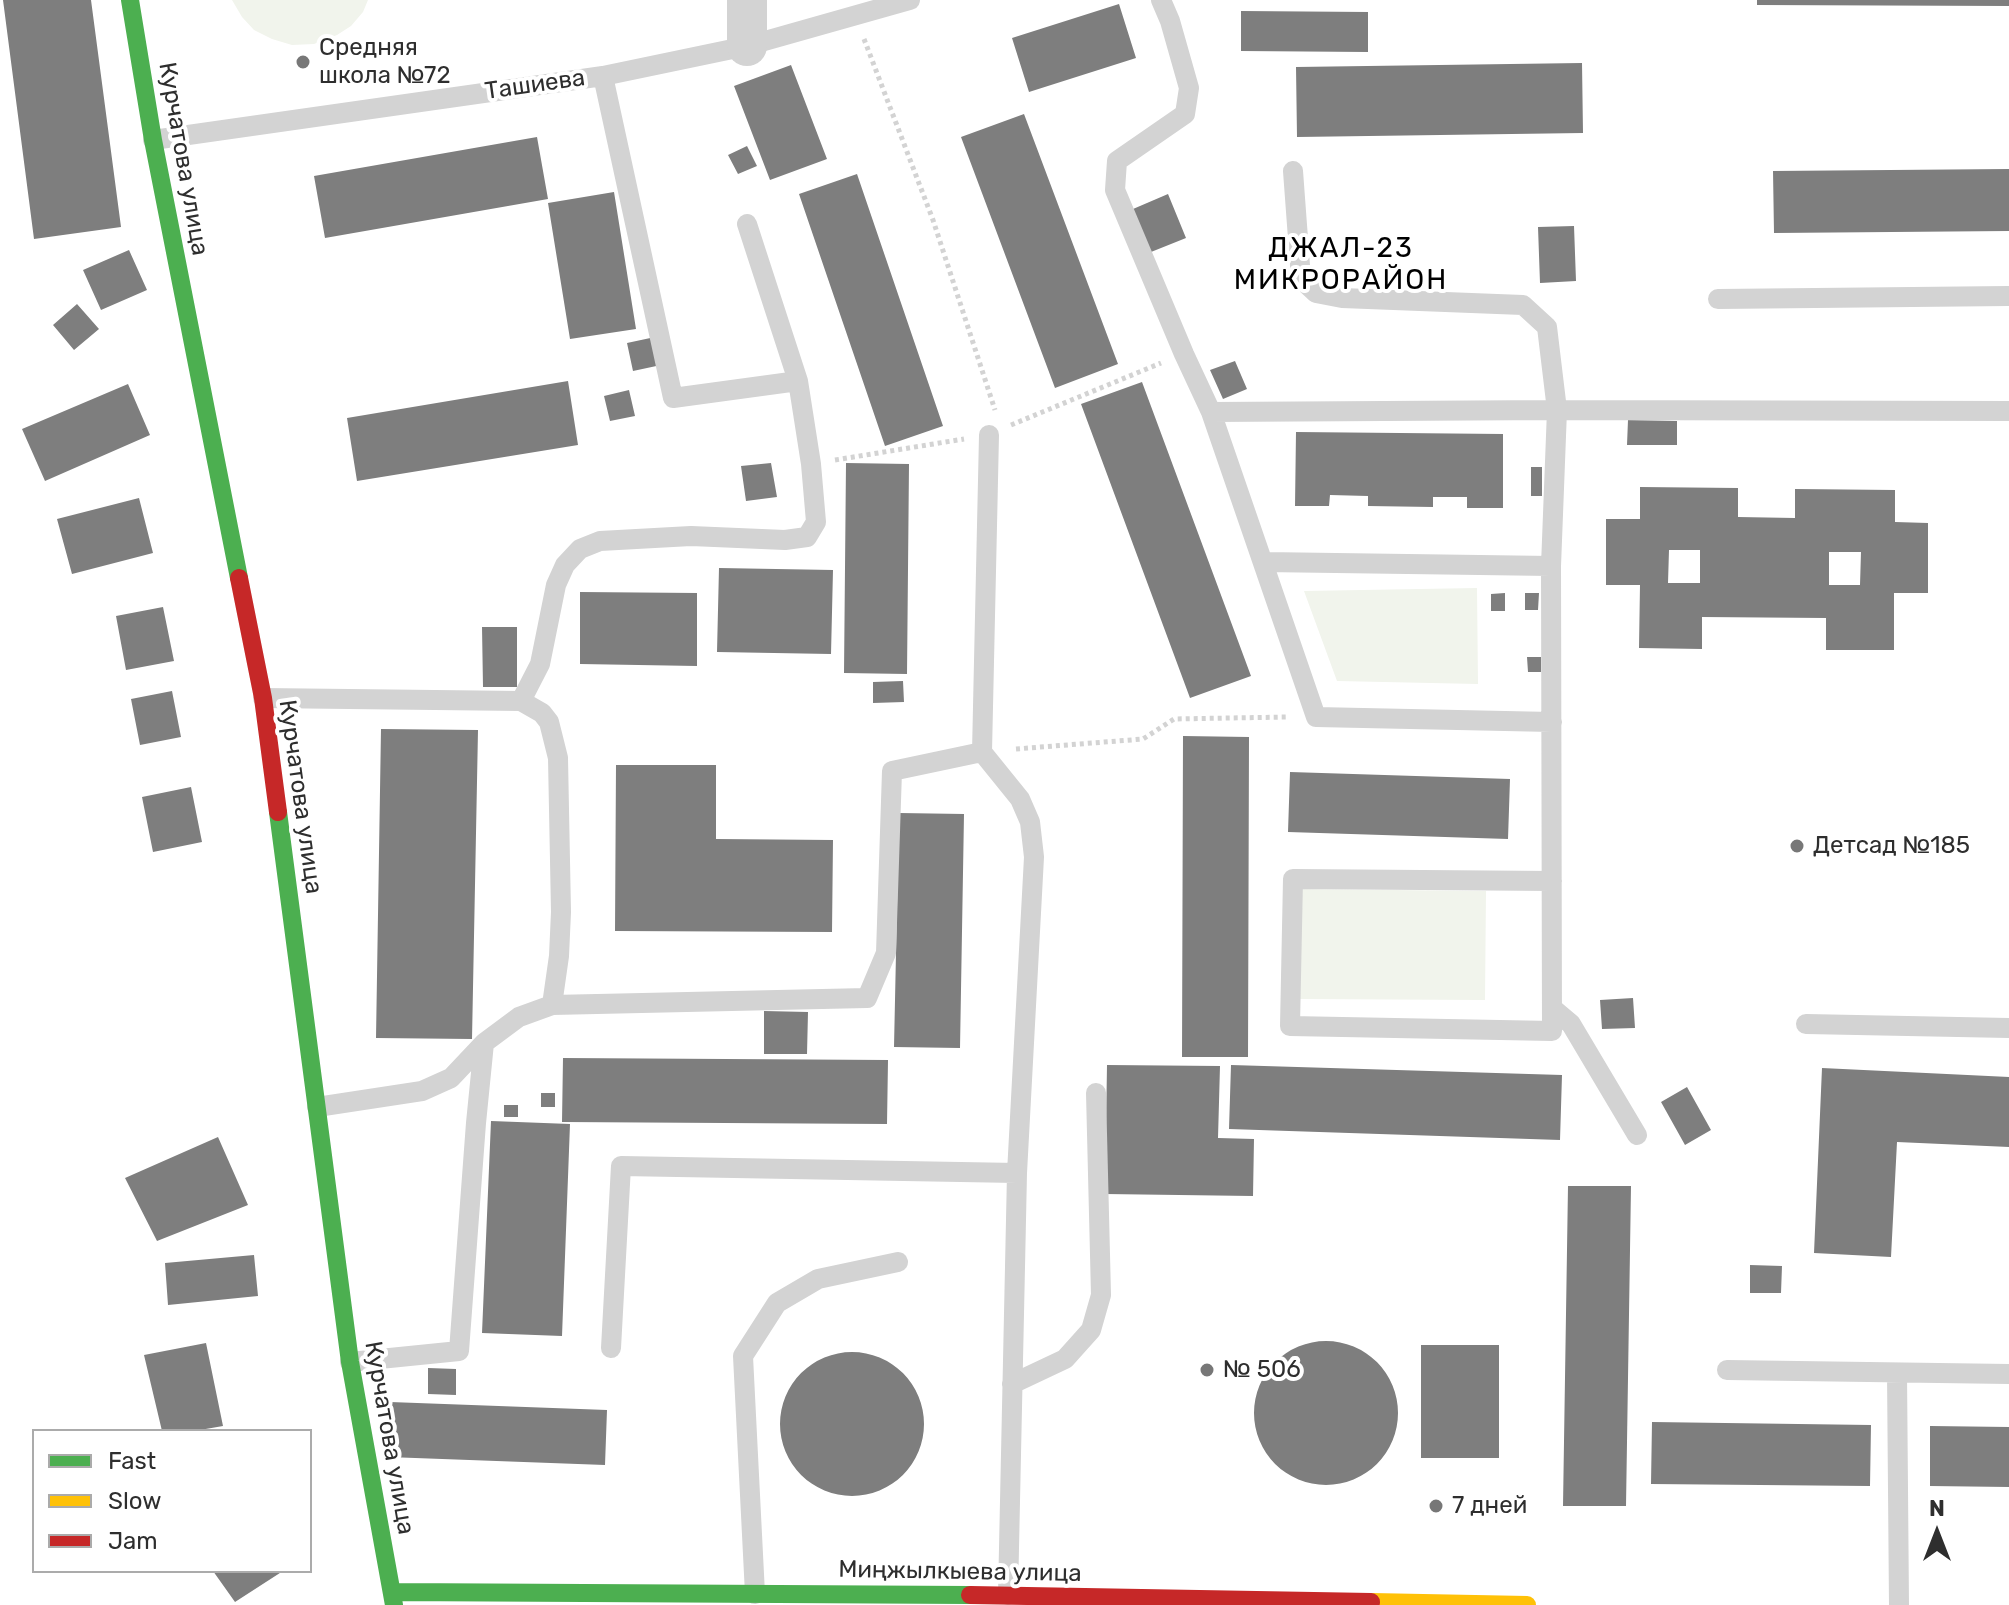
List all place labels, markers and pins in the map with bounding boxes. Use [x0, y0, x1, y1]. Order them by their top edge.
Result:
place label: Средняя школа №72 [319, 34, 451, 90]
marker: Средняя школа №72 [294, 53, 312, 71]
place label: Детсад №185 [1813, 832, 1970, 860]
marker: Детсад №185 [1788, 837, 1806, 855]
place label: № 506 [1223, 1356, 1301, 1384]
marker: № 506 [1198, 1361, 1216, 1379]
place label: 7 дней [1452, 1492, 1527, 1520]
marker: 7 дней [1427, 1497, 1445, 1515]

